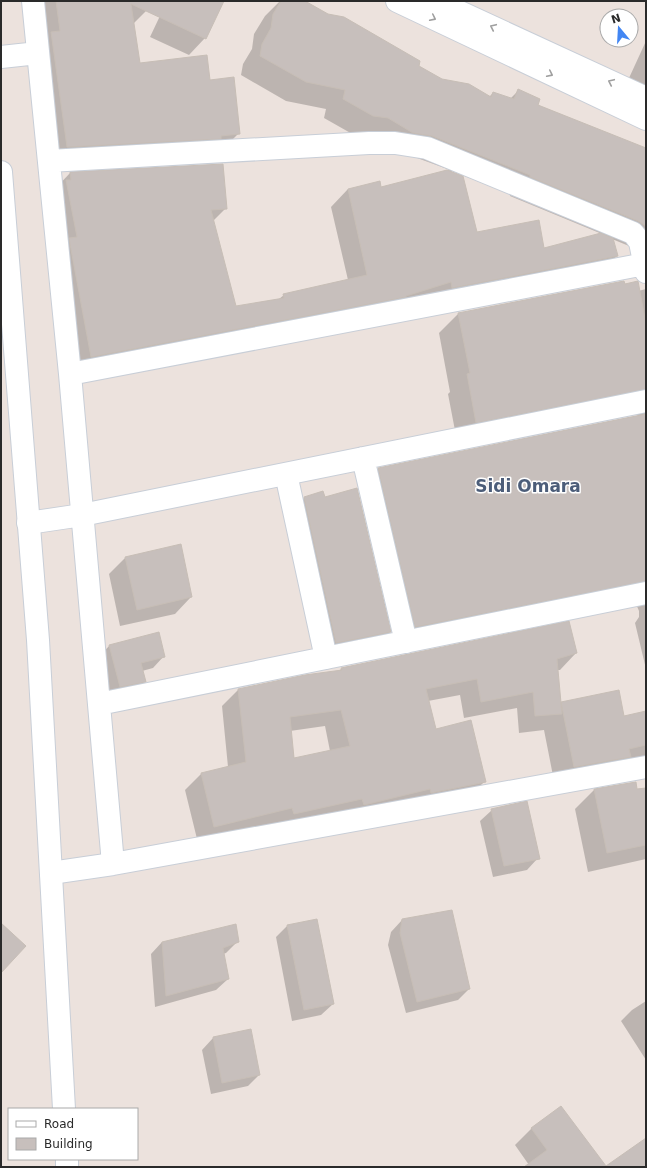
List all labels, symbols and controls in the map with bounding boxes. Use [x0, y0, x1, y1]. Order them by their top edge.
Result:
north arrow [599, 8, 639, 48]
text: N [610, 11, 622, 27]
one-way arrow [428, 13, 436, 21]
one-way arrow [489, 24, 497, 32]
one-way arrow [546, 69, 553, 77]
one-way arrow [607, 79, 615, 87]
district label: Sidi Omara [475, 476, 581, 496]
legend [8, 1108, 138, 1160]
text: Road [44, 1117, 74, 1131]
text: Building [44, 1137, 93, 1151]

